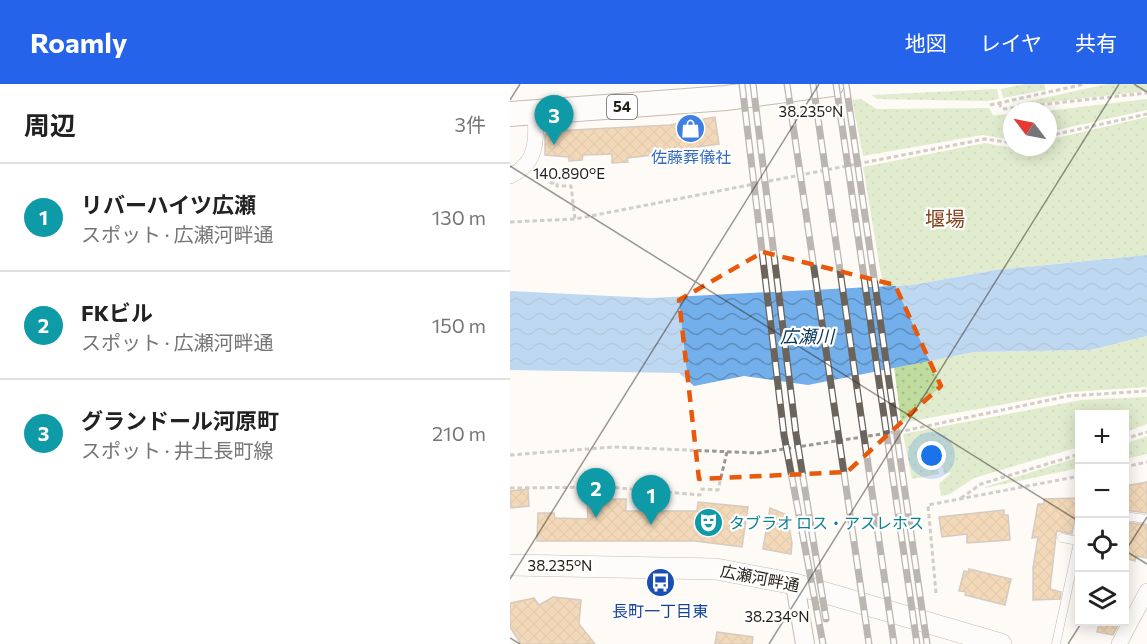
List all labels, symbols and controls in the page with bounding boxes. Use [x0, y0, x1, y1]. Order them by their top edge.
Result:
text: Roamly [30, 25, 127, 59]
text: 地図 [905, 30, 947, 55]
text: レイヤ [980, 30, 1042, 55]
text: 共有 [1075, 30, 1117, 55]
pin: 3 [534, 95, 573, 145]
road number: 54 [607, 95, 637, 119]
text: 38.235°N [779, 102, 843, 120]
north arrow [1003, 102, 1057, 156]
text: 周辺 [24, 109, 76, 140]
text: 3件 [455, 112, 486, 136]
shop icon: 佐藤葬儀社 [675, 113, 707, 145]
place label: 佐藤葬儀社 [651, 147, 731, 166]
text: 140.890°E [533, 164, 605, 182]
text: リバーハイツ広瀬 [81, 191, 256, 218]
text: 1 [39, 205, 48, 229]
text: 130 m [432, 205, 486, 229]
district label: 堰場 [925, 206, 965, 230]
text: スポット · 広瀬河畔通 [81, 222, 273, 246]
text: FKビル [81, 299, 153, 326]
text: 2 [38, 313, 49, 337]
text: 150 m [432, 313, 486, 337]
water label: 広瀬川 [780, 325, 836, 347]
text: スポット · 広瀬河畔通 [81, 330, 273, 354]
text: グランドール河原町 [81, 407, 279, 434]
map controls [1075, 410, 1129, 626]
button: + [1075, 410, 1129, 464]
text: 3 [38, 421, 49, 445]
text: 210 m [432, 421, 486, 445]
text: スポット · 井土長町線 [81, 438, 273, 462]
your location [917, 441, 946, 470]
button: − [1075, 464, 1129, 518]
pin: 2 [576, 468, 616, 518]
pin: 1 [632, 476, 670, 525]
theatre icon: タブラオ ロス・アスレホス [692, 507, 724, 539]
place label: タブラオ ロス・アスレホス [729, 513, 924, 532]
button: locate [1075, 518, 1129, 572]
text: 38.235°N [528, 556, 592, 574]
street label: 広瀬河畔通 [719, 561, 801, 594]
bus stop icon: 長町一丁目東 [644, 567, 676, 599]
button: layers [1075, 572, 1129, 626]
place label: 長町一丁目東 [612, 601, 708, 620]
text: 38.234°N [744, 607, 810, 625]

